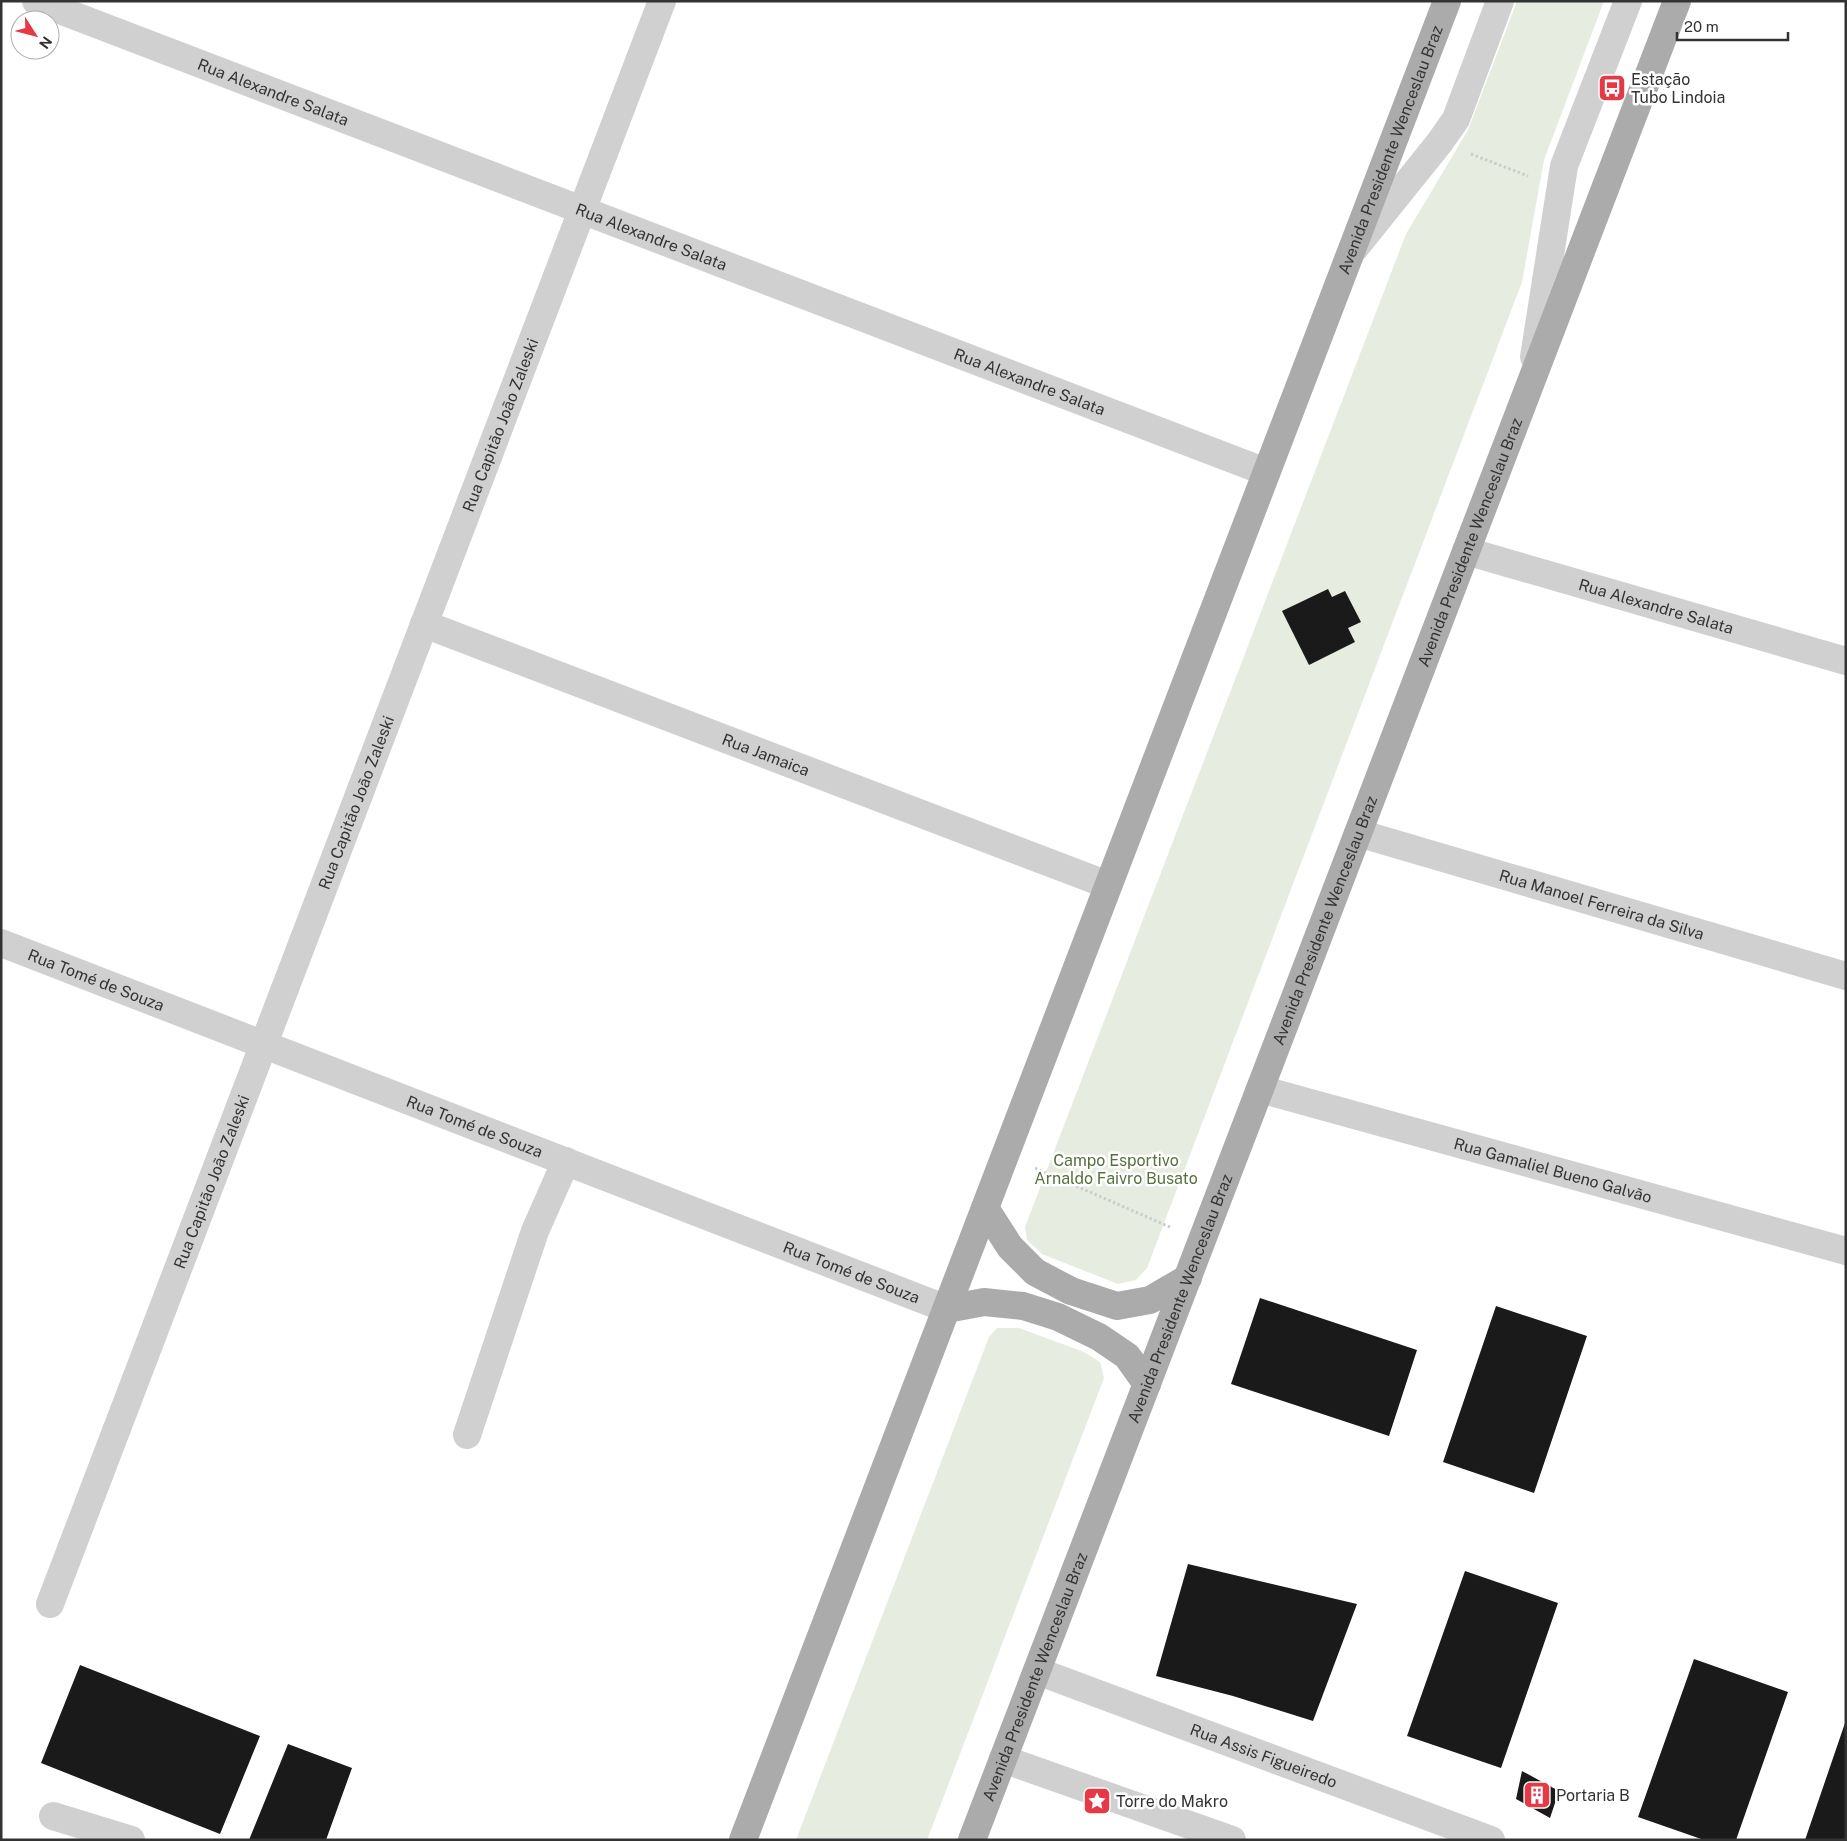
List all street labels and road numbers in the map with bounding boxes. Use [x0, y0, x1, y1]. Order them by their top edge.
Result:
street label: Avenida Presidente Wenceslau Braz [1334, 22, 1446, 277]
street label: Rua Alexandre Salata [195, 54, 352, 129]
street label: Rua Alexandre Salata [573, 199, 730, 274]
street label: Rua Capitão João Zaleski [458, 335, 542, 515]
street label: Rua Alexandre Salata [951, 344, 1108, 419]
street label: Avenida Presidente Wenceslau Braz [1413, 415, 1526, 669]
street label: Rua Alexandre Salata [1577, 575, 1736, 637]
street label: Rua Capitão João Zaleski [314, 713, 398, 892]
street label: Rua Jamaica [720, 729, 812, 780]
street label: Avenida Presidente Wenceslau Braz [1268, 793, 1381, 1047]
street label: Rua Manoel Ferreira da Silva [1497, 865, 1706, 943]
street label: Rua Tomé de Souza [25, 945, 167, 1015]
street label: Rua Tomé de Souza [404, 1091, 546, 1161]
street label: Rua Capitão João Zaleski [169, 1092, 253, 1271]
street label: Rua Gamaliel Bueno Galvão [1452, 1134, 1654, 1206]
street label: Avenida Presidente Wenceslau Braz [1123, 1171, 1236, 1426]
street label: Rua Tomé de Souza [781, 1237, 923, 1307]
street label: Avenida Presidente Wenceslau Braz [978, 1549, 1091, 1804]
street label: Rua Assis Figueiredo [1188, 1719, 1340, 1791]

